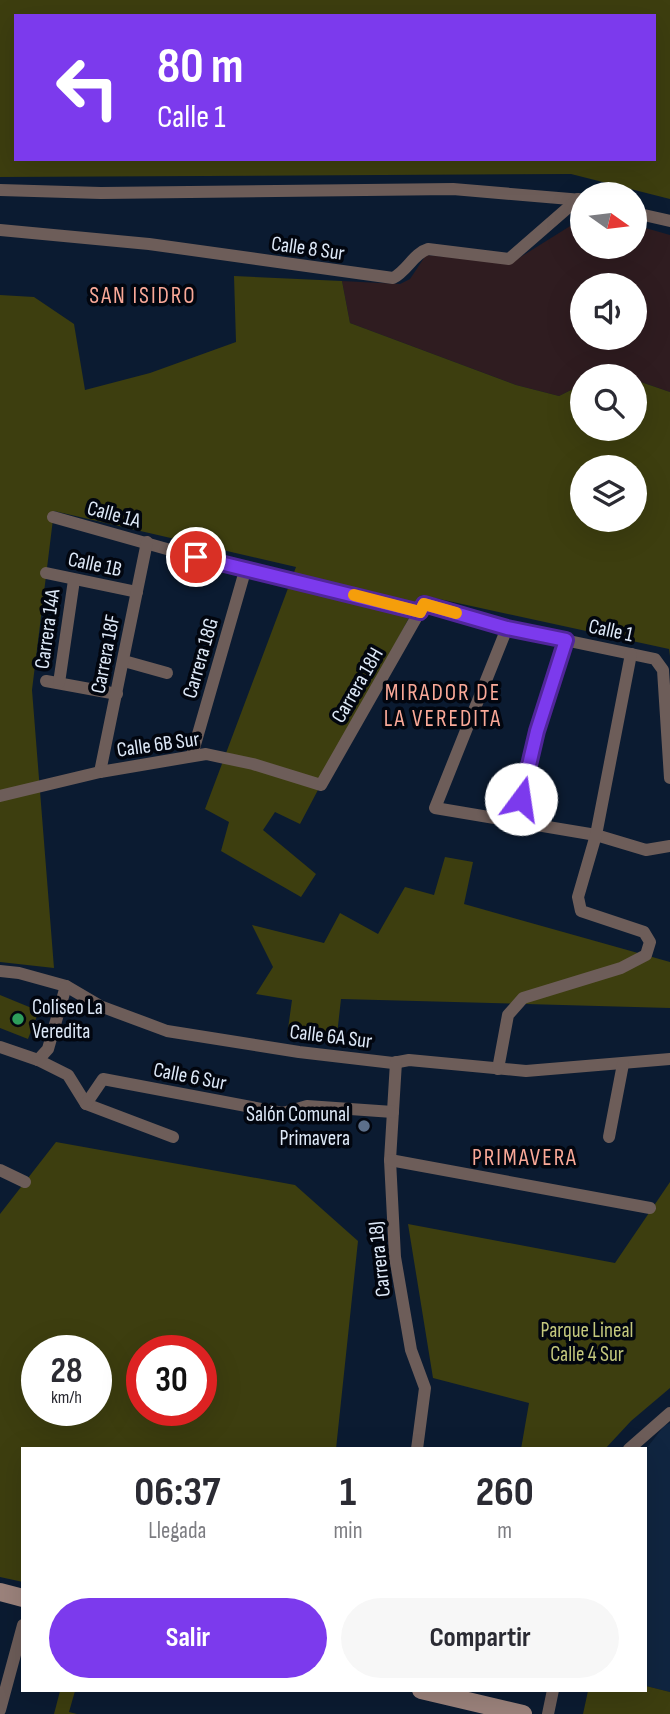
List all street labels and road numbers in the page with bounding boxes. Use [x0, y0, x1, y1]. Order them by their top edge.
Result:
street label: Calle 8 Sur [270, 231, 346, 266]
street label: Calle 1A [84, 495, 144, 534]
street label: Calle 1B [66, 547, 124, 582]
street label: Carrera 14A [30, 587, 66, 671]
street label: Carrera 18F [86, 612, 125, 696]
street label: Calle 1 [586, 614, 636, 648]
street label: Carrera 18G [177, 615, 224, 701]
street label: Carrera 18H [326, 643, 389, 727]
street label: Calle 6B Sur [115, 726, 201, 763]
street label: Calle 6A Sur [288, 1019, 374, 1054]
street label: Calle 6 Sur [151, 1057, 229, 1096]
street label: Carrera 18J [363, 1220, 396, 1298]

